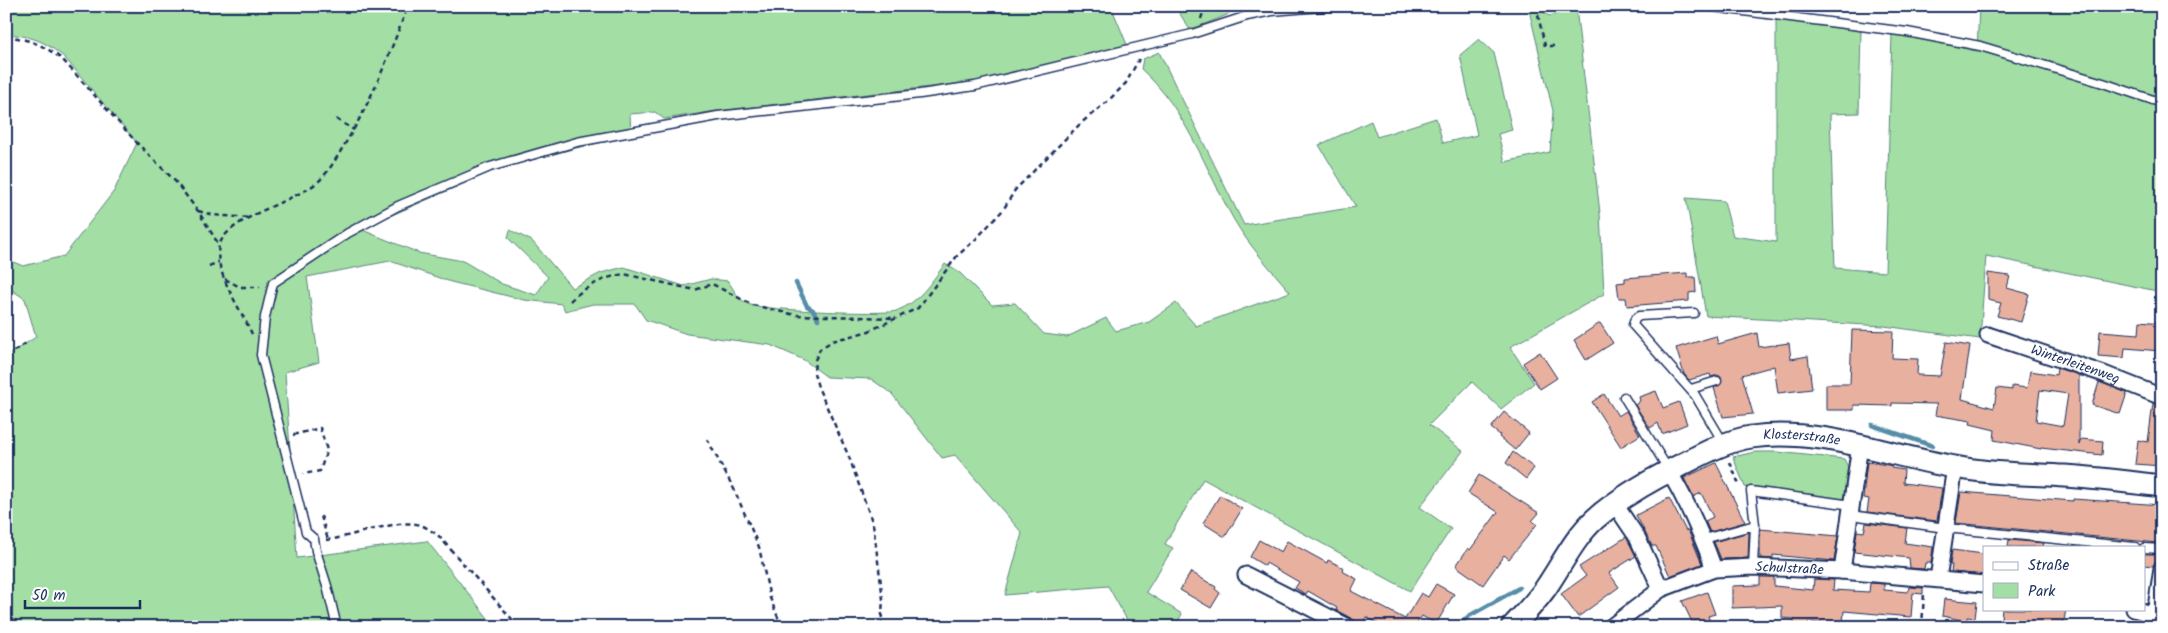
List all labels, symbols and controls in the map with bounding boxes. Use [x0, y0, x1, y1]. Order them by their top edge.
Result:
street label: Winterleitenweg [2028, 339, 2123, 390]
street label: Klosterstraße [1762, 424, 1843, 452]
legend [1983, 546, 2146, 610]
text: Straße [2028, 554, 2070, 578]
street label: Schulstraße [1755, 556, 1825, 581]
scale bar [25, 578, 140, 610]
text: Park [2028, 580, 2056, 604]
text: 50 m [32, 584, 66, 608]

